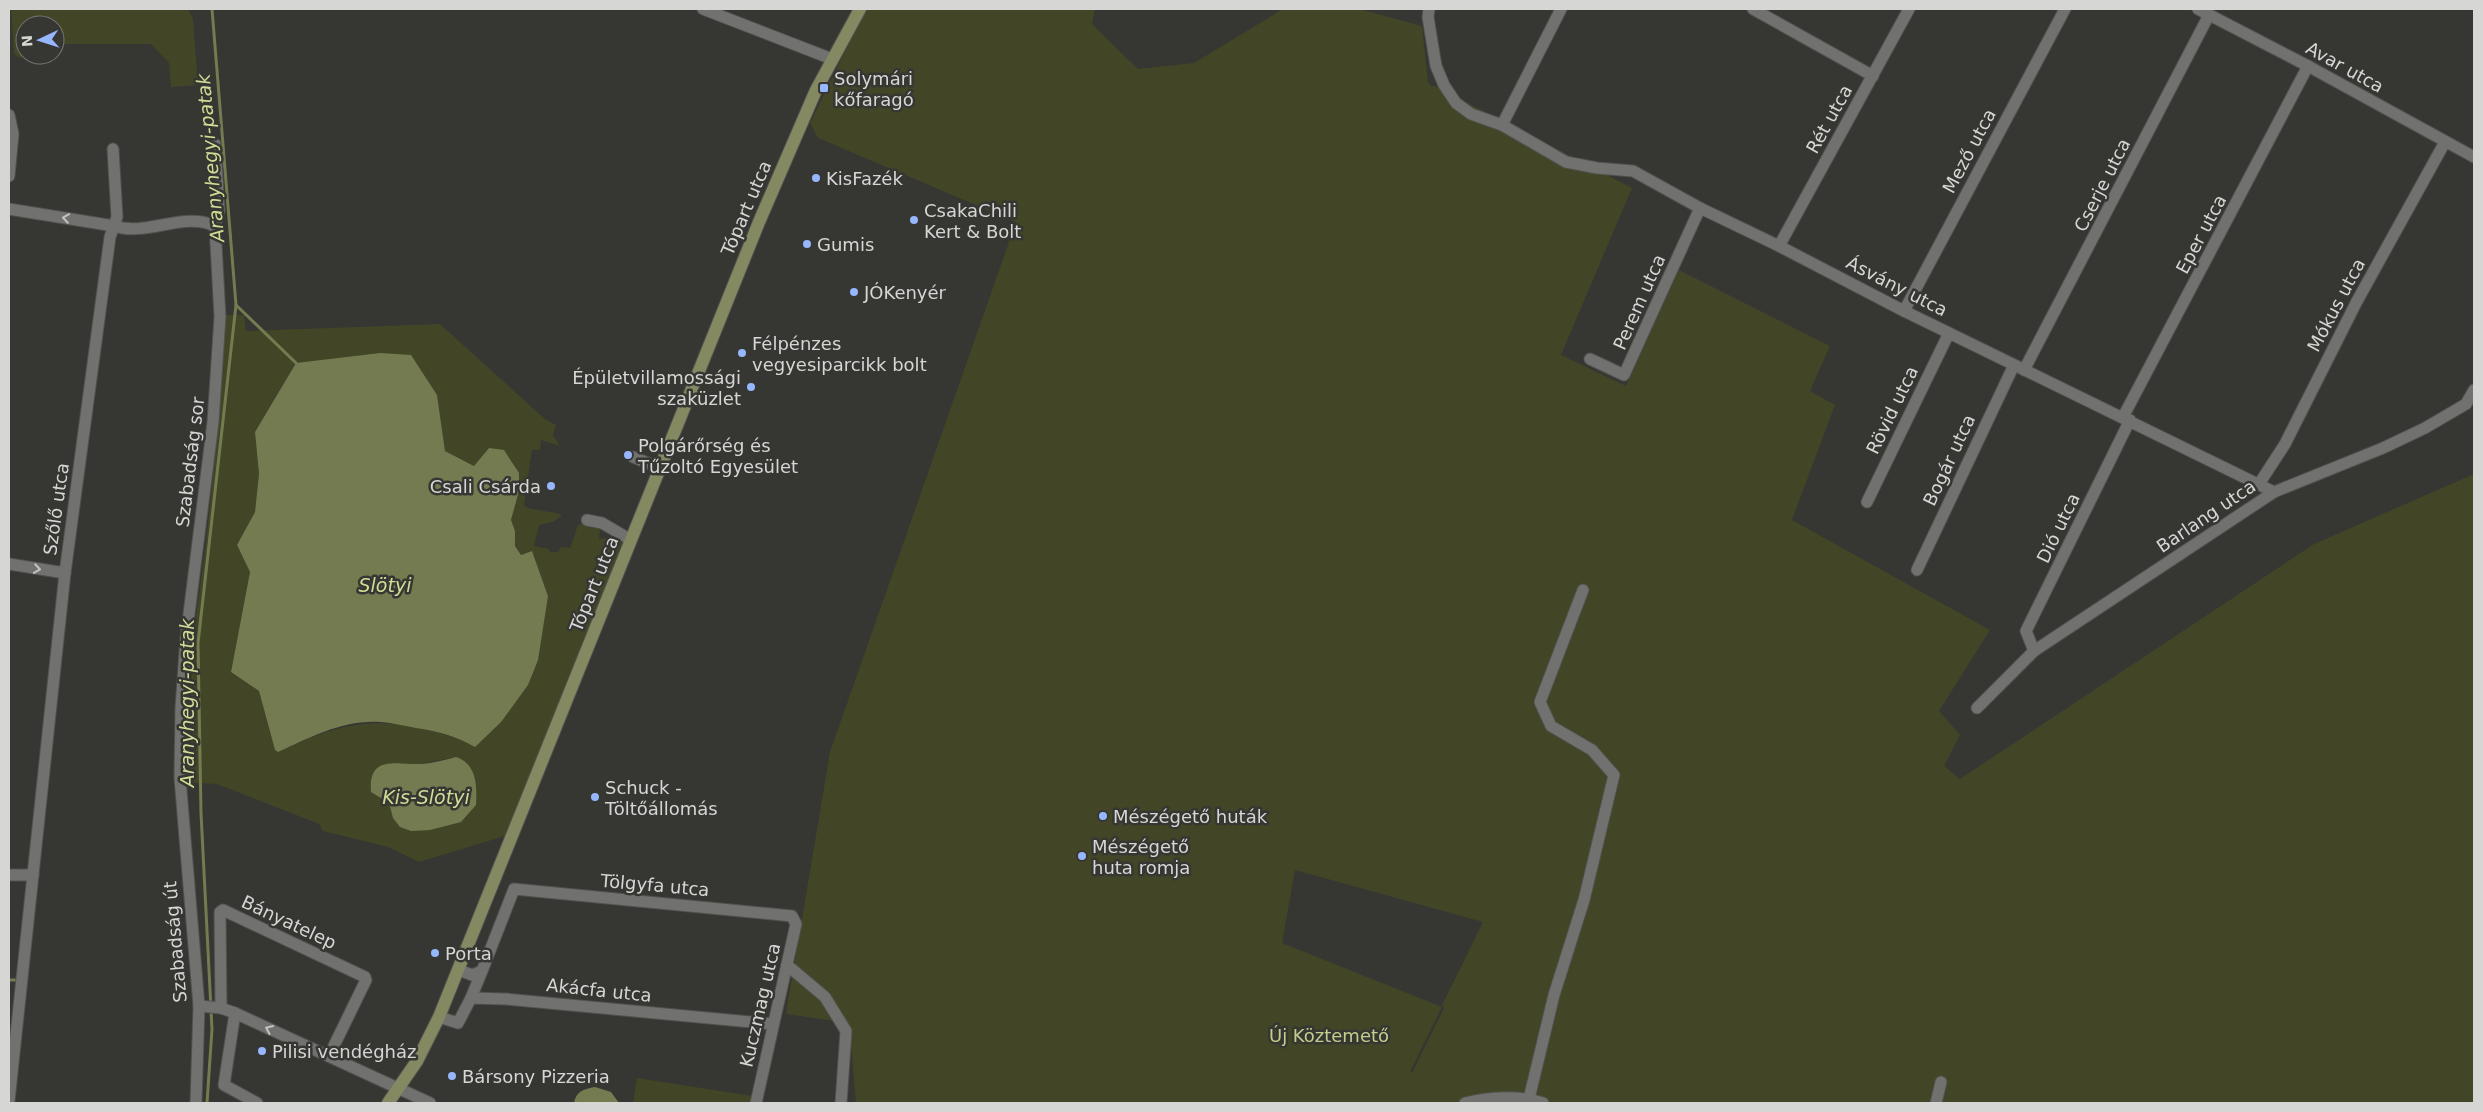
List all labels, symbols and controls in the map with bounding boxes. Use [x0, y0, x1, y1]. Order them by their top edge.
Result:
north arrow [15, 15, 65, 65]
text: N [19, 35, 35, 47]
street label: Avar utca [2303, 37, 2387, 97]
place label: Solymári kőfaragó [834, 68, 914, 110]
water label: Aranyhegyi-patak [192, 72, 228, 245]
street label: Rét utca [1802, 81, 1856, 157]
marker: Solymári kőfaragó [818, 82, 830, 94]
street label: Mező utca [1938, 105, 2000, 197]
street label: Cserje utca [2070, 135, 2134, 235]
street label: Tópart utca [716, 157, 775, 260]
place label: KisFazék [826, 168, 903, 189]
marker: KisFazék [810, 172, 822, 184]
street label: Eper utca [2171, 191, 2231, 277]
place label: CsakaChili Kert & Bolt [924, 200, 1021, 242]
one-way arrow [62, 213, 70, 224]
marker: CsakaChili Kert & Bolt [908, 214, 920, 226]
place label: Gumis [817, 234, 874, 255]
marker: Gumis [801, 238, 813, 250]
street label: Perem utca [1609, 251, 1669, 353]
street label: Ásvány utca [1843, 252, 1951, 320]
street label: Mókus utca [2303, 255, 2369, 355]
place label: JÓKenyér [863, 282, 947, 303]
marker: JÓKenyér [848, 286, 860, 298]
place label: Félpénzes vegyesiparcikk bolt [752, 333, 927, 375]
marker: Félpénzes vegyesiparcikk bolt [736, 347, 748, 359]
street label: Rövid utca [1862, 363, 1922, 457]
place label: Épületvillamossági szaküzlet [572, 367, 741, 409]
marker: Épületvillamossági szaküzlet [745, 381, 757, 393]
street label: Szabadság sor [172, 395, 208, 528]
street label: Bogár utca [1919, 411, 1979, 509]
place label: Polgárőrség és Tűzoltó Egyesület [637, 435, 798, 477]
marker: Polgárőrség és Tűzoltó Egyesület [622, 449, 634, 461]
street label: Szőlő utca [39, 461, 73, 557]
street label: Barlang utca [2153, 475, 2259, 557]
place label: Csali Csárda [430, 476, 541, 497]
marker: Csali Csárda [545, 480, 557, 492]
street label: Dió utca [2032, 490, 2084, 566]
street label: Tópart utca [565, 533, 623, 636]
one-way arrow [32, 563, 41, 573]
water label: Slötyi [359, 574, 412, 596]
water label: Aranyhegyi-patak [176, 618, 198, 789]
place label: Schuck - Töltőállomás [604, 777, 718, 819]
water label: Kis-Slötyi [382, 786, 470, 808]
marker: Schuck - Töltőállomás [589, 791, 601, 803]
place label: Mészégető huták [1113, 806, 1268, 827]
marker: Mészégető huták [1097, 810, 1109, 822]
place label: Mészégető huta romja [1092, 836, 1190, 878]
marker: Mészégető huta romja [1076, 850, 1088, 862]
street label: Tölgyfa utca [599, 870, 710, 900]
street label: Szabadság út [159, 880, 191, 1004]
street label: Bányatelep [238, 891, 340, 953]
street label: Kuczmag utca [736, 941, 784, 1069]
place label: Porta [445, 943, 492, 964]
marker: Porta [429, 947, 441, 959]
street label: Akácfa utca [545, 974, 653, 1006]
one-way arrow [265, 1024, 274, 1035]
park label: Új Köztemető [1269, 1025, 1389, 1046]
place label: Pilisi vendégház [272, 1041, 417, 1062]
marker: Pilisi vendégház [256, 1045, 268, 1057]
place label: Bársony Pizzeria [462, 1066, 610, 1087]
marker: Bársony Pizzeria [446, 1070, 458, 1082]

